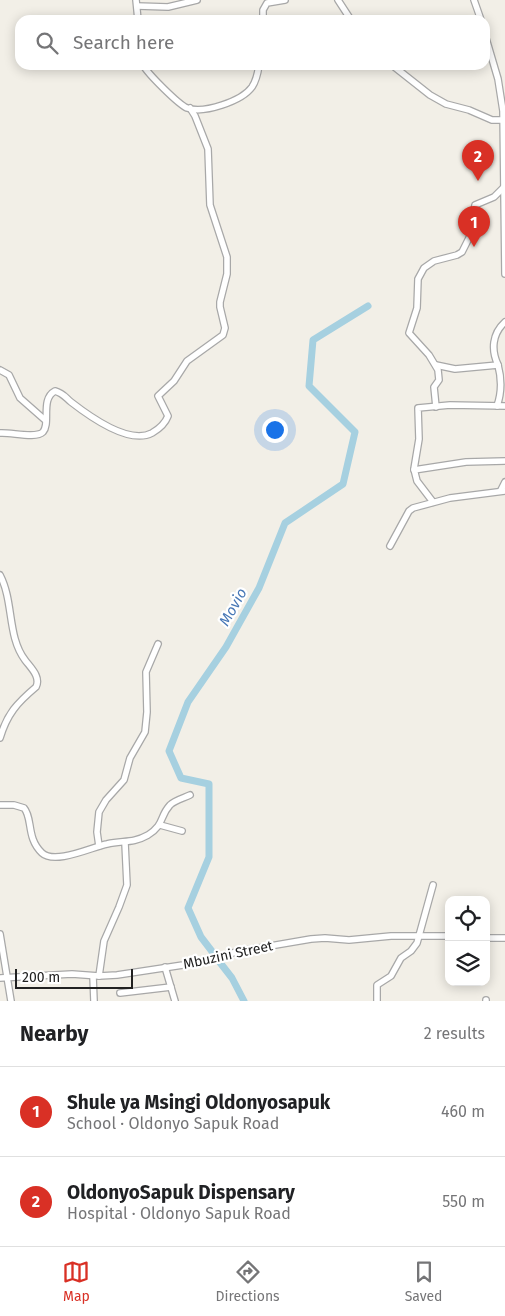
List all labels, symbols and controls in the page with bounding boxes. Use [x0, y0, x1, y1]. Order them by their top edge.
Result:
search box [15, 15, 490, 70]
icon: search [33, 29, 61, 57]
text: Search here [73, 31, 174, 54]
pin: 2 [462, 140, 494, 181]
pin: 1 [458, 206, 490, 247]
your location [262, 417, 288, 443]
water label: Movio [215, 585, 251, 629]
map controls [445, 896, 490, 986]
button: locate [445, 896, 490, 941]
street label: Mbuzini Street [182, 937, 275, 973]
button: layers [445, 941, 490, 986]
scale bar [15, 966, 132, 989]
text: 200 m [22, 969, 60, 986]
text: Nearby [20, 1021, 88, 1047]
text: 2 results [424, 1024, 485, 1043]
text: Shule ya Msingi Oldonyosapuk [67, 1091, 330, 1114]
text: 1 [32, 1102, 40, 1121]
text: 460 m [441, 1102, 485, 1121]
text: School · Oldonyo Sapuk Road [67, 1114, 279, 1133]
text: OldonyoSapuk Dispensary [67, 1181, 295, 1204]
text: 2 [32, 1192, 40, 1211]
text: 550 m [442, 1192, 485, 1211]
text: Hospital · Oldonyo Sapuk Road [67, 1204, 291, 1223]
tab: Map [62, 1258, 90, 1305]
tab: Directions [215, 1258, 280, 1305]
tab: Saved [405, 1258, 443, 1305]

